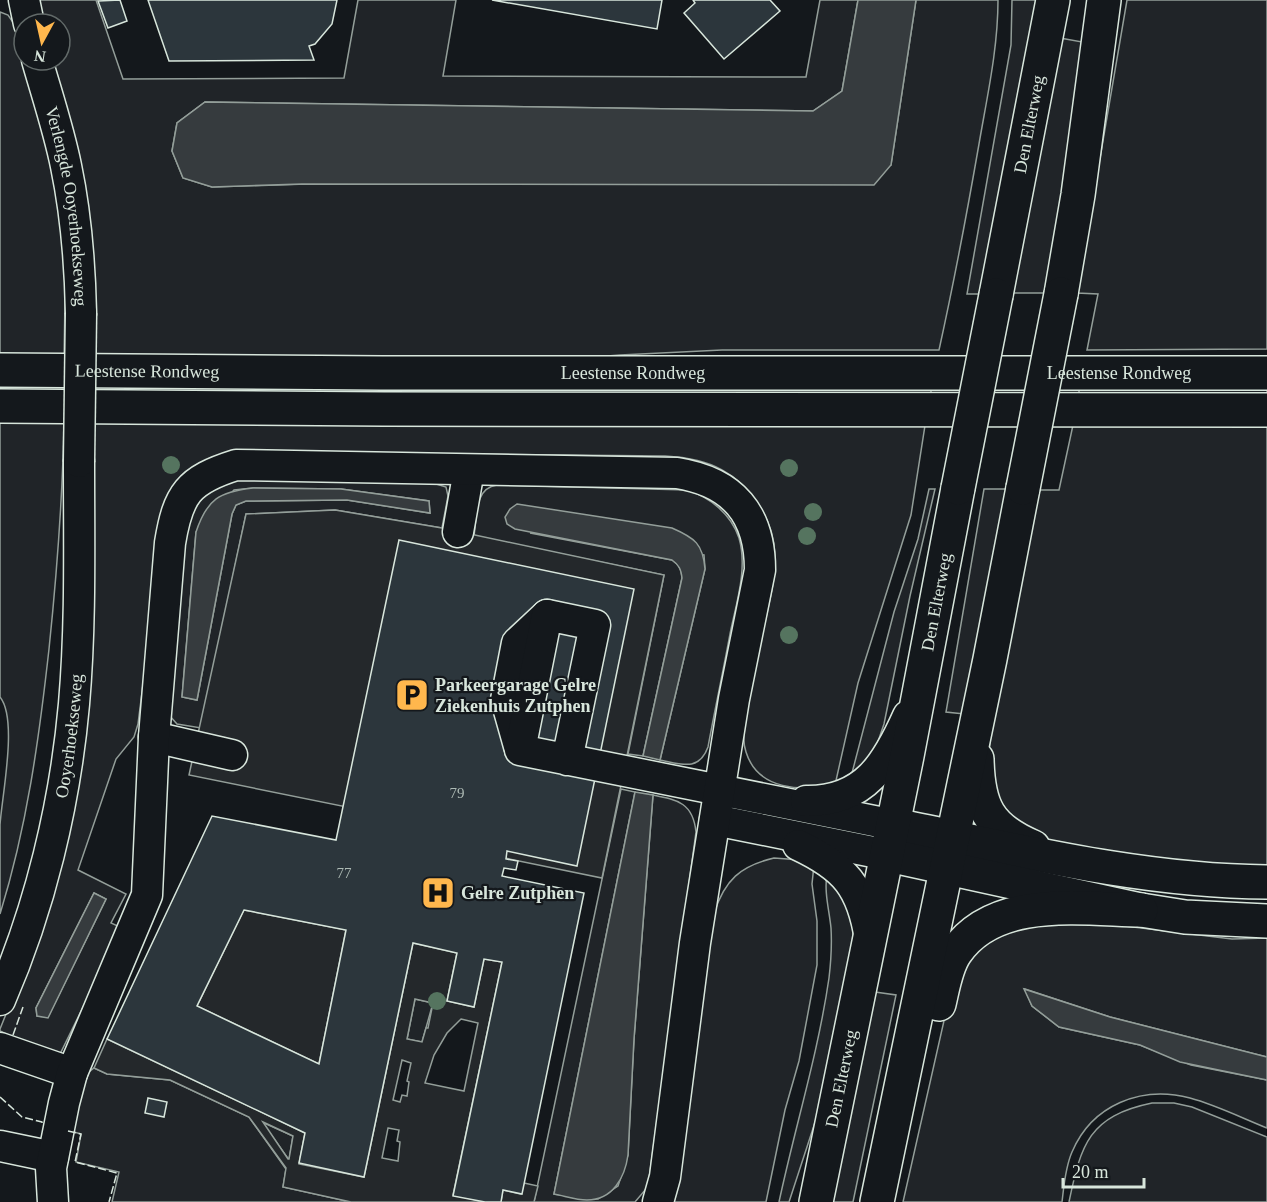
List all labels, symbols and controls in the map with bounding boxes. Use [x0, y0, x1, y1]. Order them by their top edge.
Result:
north arrow [12, 12, 72, 72]
text: N [33, 47, 47, 66]
street label: Den Elterweg [1010, 73, 1048, 175]
street label: Verlengde Ooyerhoekseweg [41, 104, 91, 307]
street label: Leestense Rondweg [75, 361, 219, 382]
street label: Leestense Rondweg [561, 363, 705, 383]
street label: Leestense Rondweg [1047, 363, 1191, 383]
street label: Den Elterweg [917, 551, 955, 653]
street label: Ooyerhoekseweg [51, 673, 86, 800]
place label: Parkeergarage Gelre Ziekenhuis Zutphen [435, 675, 596, 716]
parking icon: Parkeergarage Gelre Ziekenhuis Zutphen [394, 677, 430, 713]
house number: 79 [450, 785, 465, 801]
house number: 77 [337, 865, 352, 881]
hospital icon: Gelre Zutphen [420, 875, 456, 911]
place label: Gelre Zutphen [461, 883, 574, 903]
street label: Den Elterweg [821, 1028, 861, 1129]
scale bar [1063, 1151, 1144, 1189]
text: 20 m [1072, 1162, 1109, 1182]

